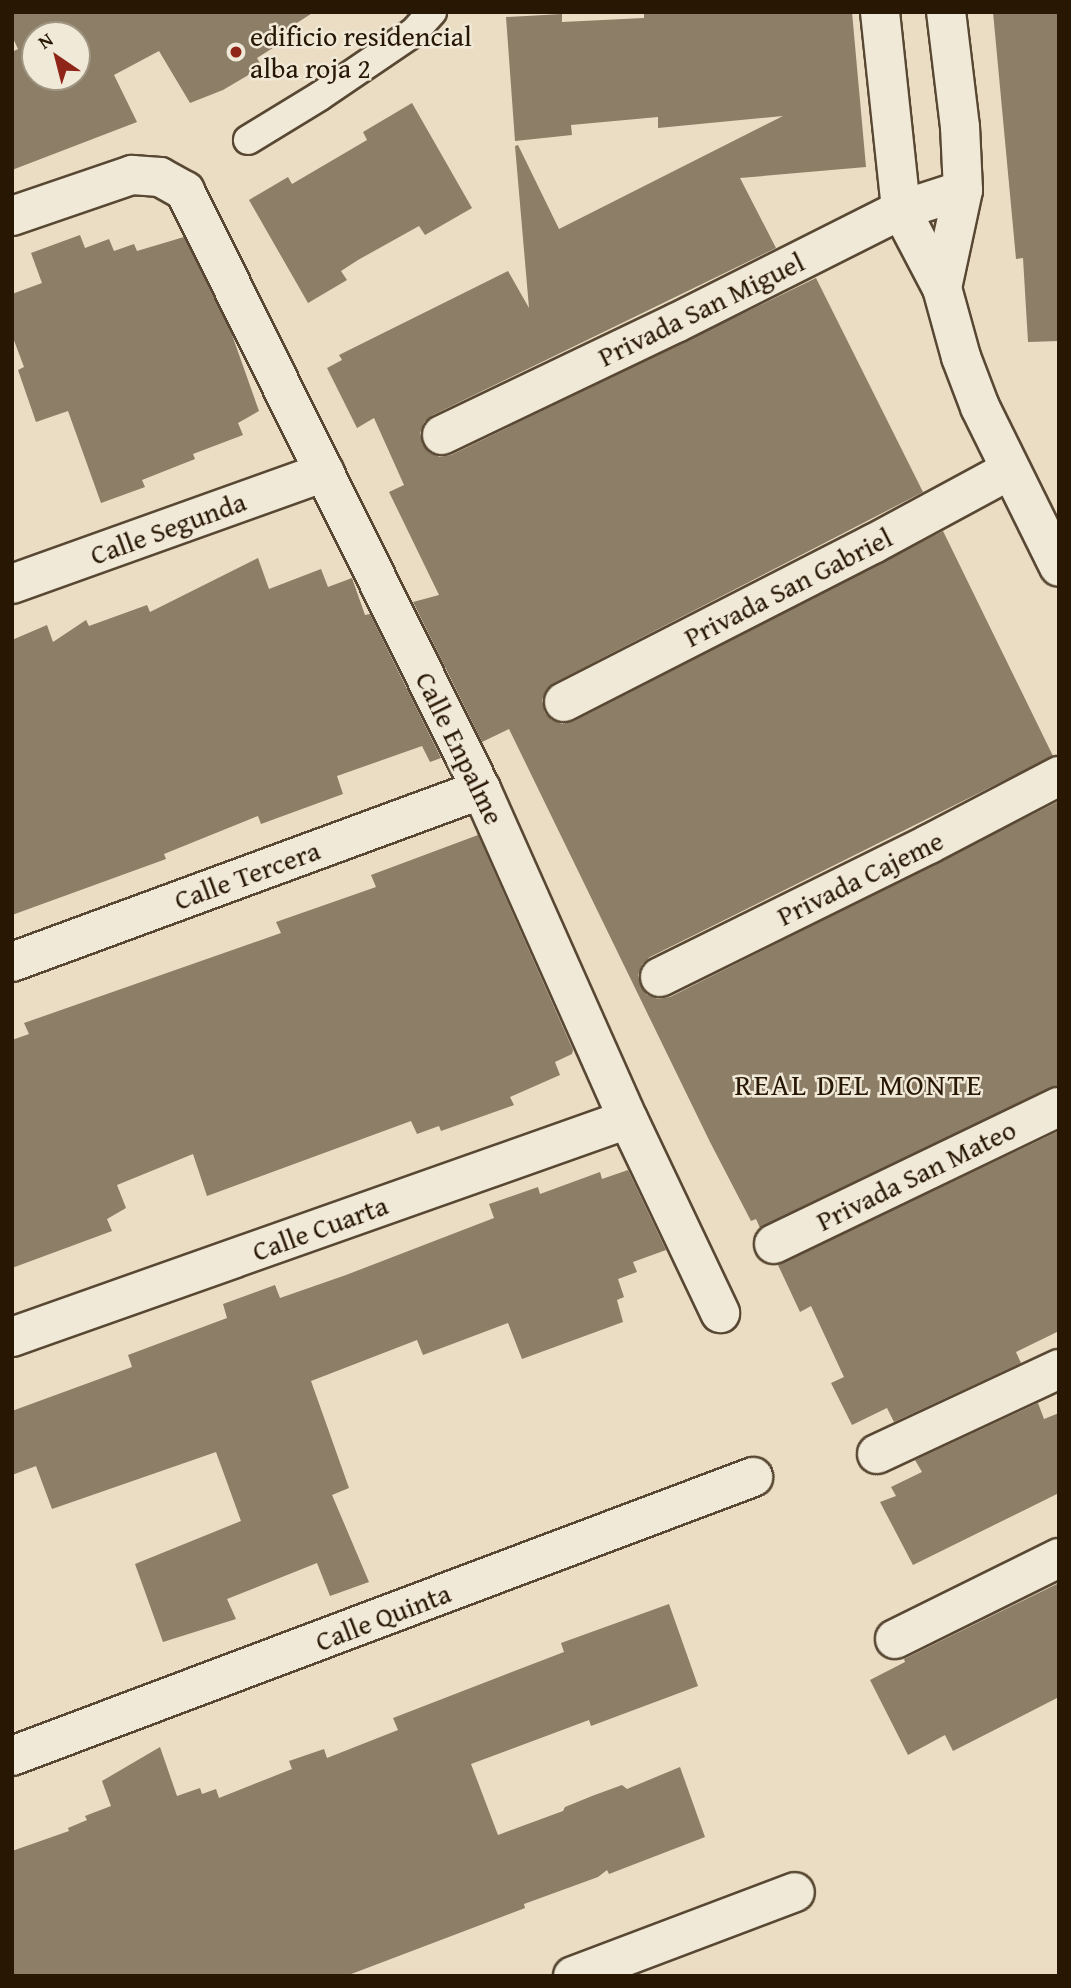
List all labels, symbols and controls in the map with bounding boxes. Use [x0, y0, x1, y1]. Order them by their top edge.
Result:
place label: edificio residencial alba roja 2 [250, 19, 472, 85]
north arrow [21, 21, 91, 91]
text: N [32, 25, 58, 56]
marker: edificio residencial alba roja 2 [228, 44, 244, 60]
street label: Privada San Miguel [592, 245, 810, 373]
street label: Calle Segunda [86, 484, 250, 572]
street label: Privada San Gabriel [678, 520, 898, 654]
street label: Calle Enpalme [409, 666, 511, 830]
street label: Privada Cajeme [772, 823, 948, 933]
street label: Calle Tercera [170, 833, 324, 917]
district label: REAL DEL MONTE [736, 1066, 982, 1102]
street label: Privada San Mateo [811, 1112, 1021, 1238]
street label: Calle Cuarta [248, 1188, 392, 1268]
street label: Calle Quinta [311, 1576, 455, 1658]

